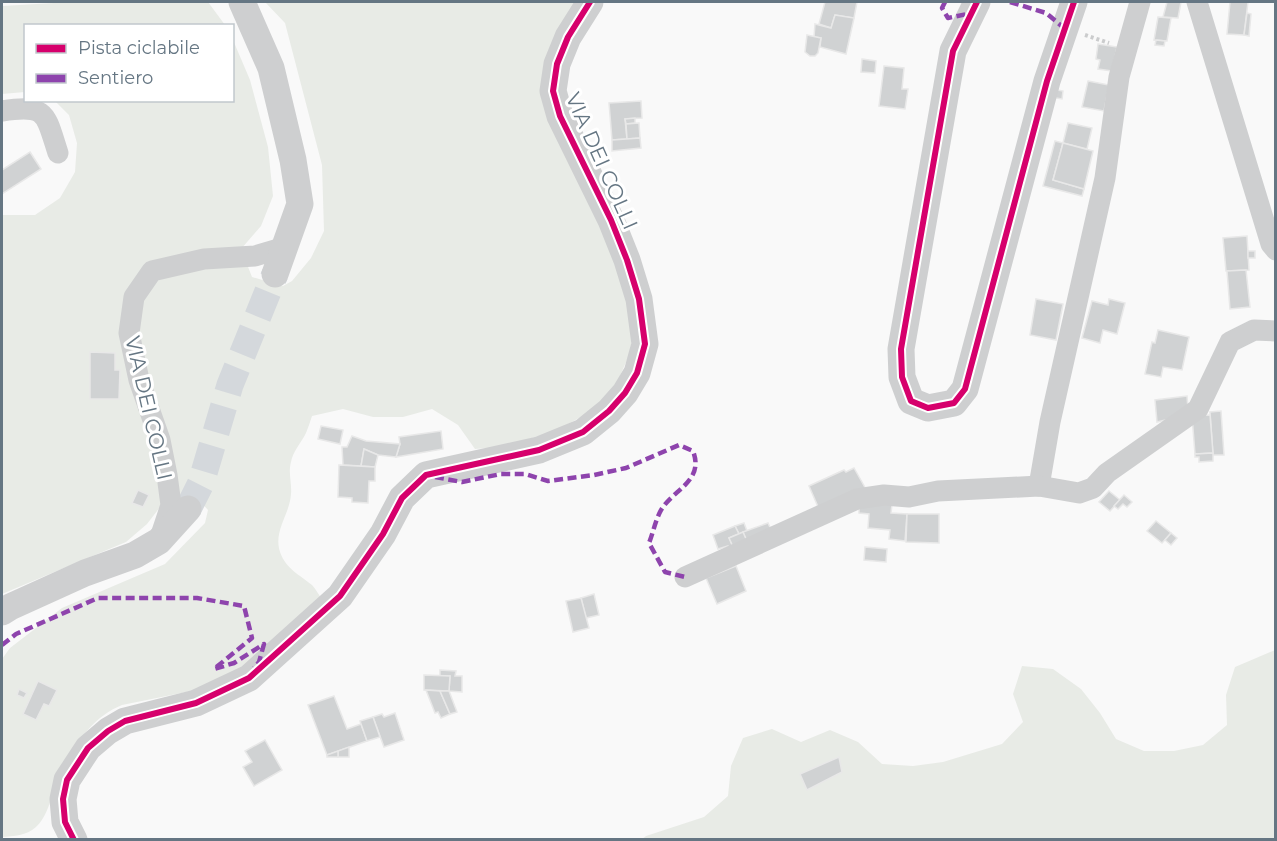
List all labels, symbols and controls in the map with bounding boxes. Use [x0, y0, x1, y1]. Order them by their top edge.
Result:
legend [24, 24, 234, 102]
text: Pista ciclabile [78, 37, 200, 59]
text: Sentiero [78, 67, 153, 89]
street label: VIA DEI COLLI [561, 89, 643, 233]
street label: VIA DEI COLLI [120, 333, 178, 483]

